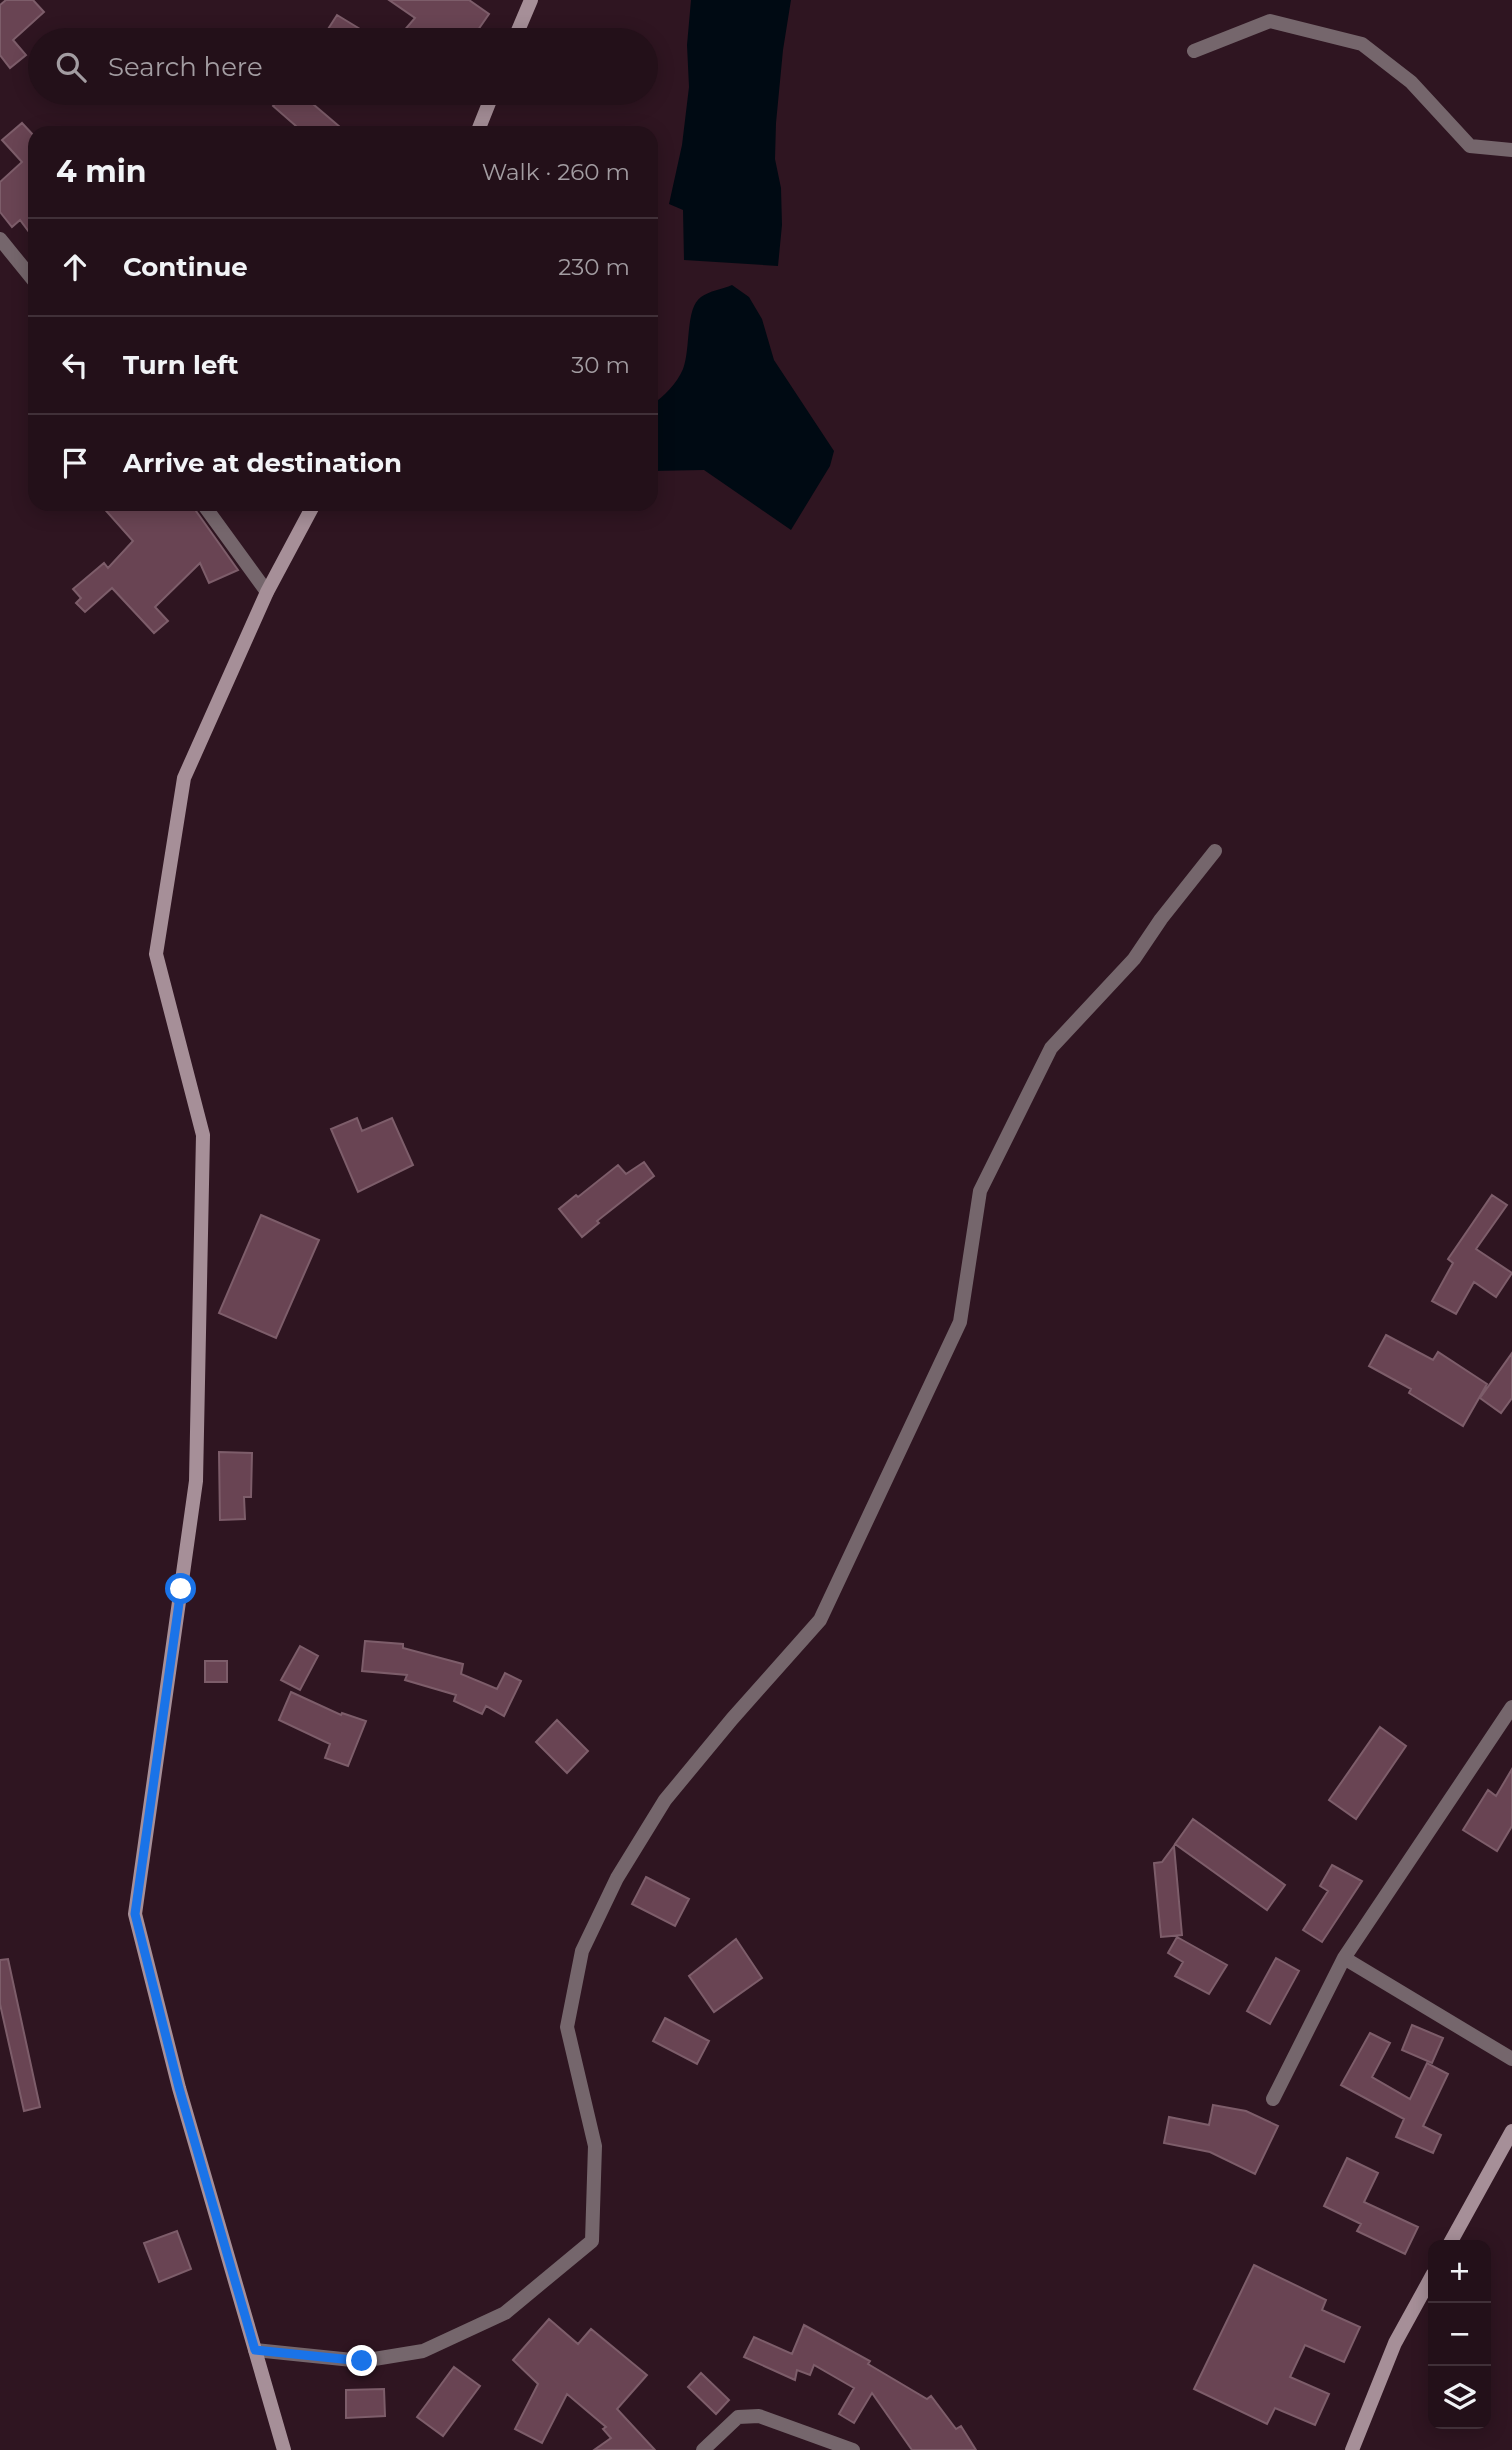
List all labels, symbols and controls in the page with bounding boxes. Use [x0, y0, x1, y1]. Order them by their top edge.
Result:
search box [28, 28, 658, 105]
icon: search [52, 48, 90, 86]
text: Search here [108, 51, 263, 83]
text: 4 min [56, 153, 146, 190]
text: Walk · 260 m [482, 158, 630, 186]
icon: ahead [56, 248, 94, 286]
text: Continue [123, 251, 248, 283]
text: 230 m [558, 253, 630, 281]
icon: left [56, 346, 94, 384]
text: Turn left [123, 349, 239, 381]
text: 30 m [571, 351, 630, 379]
icon: arrive [56, 444, 94, 482]
text: Arrive at destination [123, 447, 402, 479]
route start [165, 1573, 196, 1604]
map controls [1428, 2240, 1491, 2429]
button: + [1428, 2240, 1491, 2303]
button: − [1428, 2303, 1491, 2366]
route end [346, 2345, 377, 2376]
button: layers [1428, 2366, 1491, 2429]

